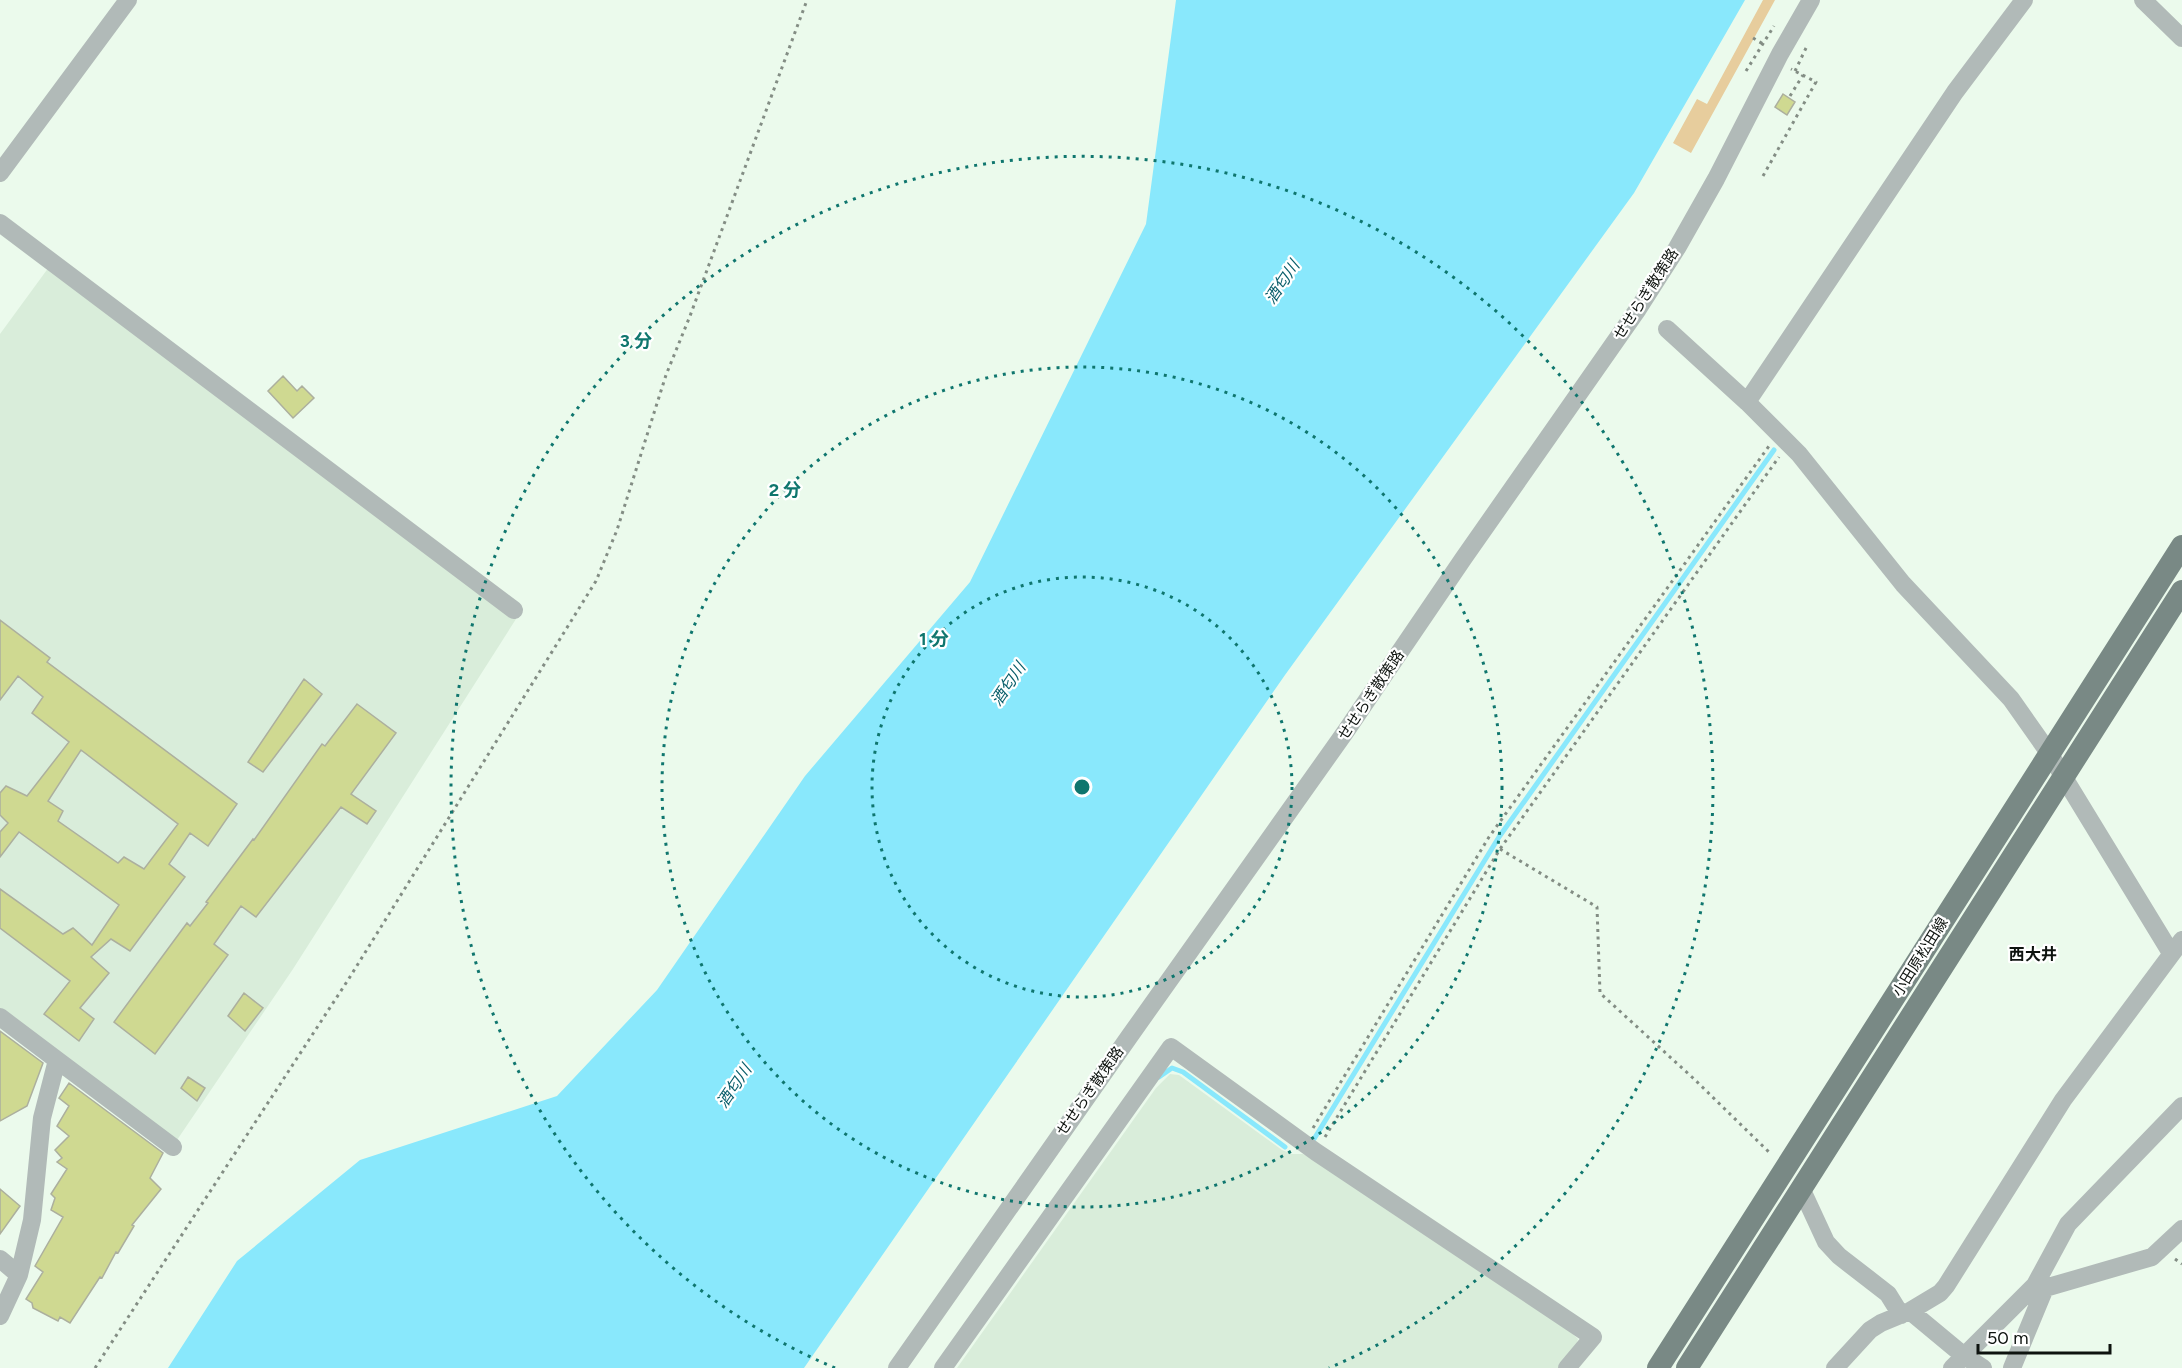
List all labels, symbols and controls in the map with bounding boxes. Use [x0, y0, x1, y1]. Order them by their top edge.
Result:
street label: せせらぎ散策路 [1610, 245, 1682, 343]
water label: 酒匂川 [1261, 255, 1304, 307]
text: 3 分 [620, 330, 652, 352]
text: 2 分 [769, 479, 801, 501]
text: 1 分 [919, 628, 949, 650]
street label: せせらぎ散策路 [1334, 646, 1408, 744]
water label: 酒匂川 [987, 657, 1030, 709]
centre of rings [1072, 777, 1092, 797]
street label: 小田原松田線 [1889, 914, 1951, 1000]
district label: 西大井 [2009, 945, 2057, 964]
street label: せせらぎ散策路 [1053, 1043, 1127, 1139]
water label: 酒匂川 [713, 1059, 756, 1111]
scale bar [1978, 1317, 2110, 1355]
text: 50 m [1987, 1327, 2029, 1349]

